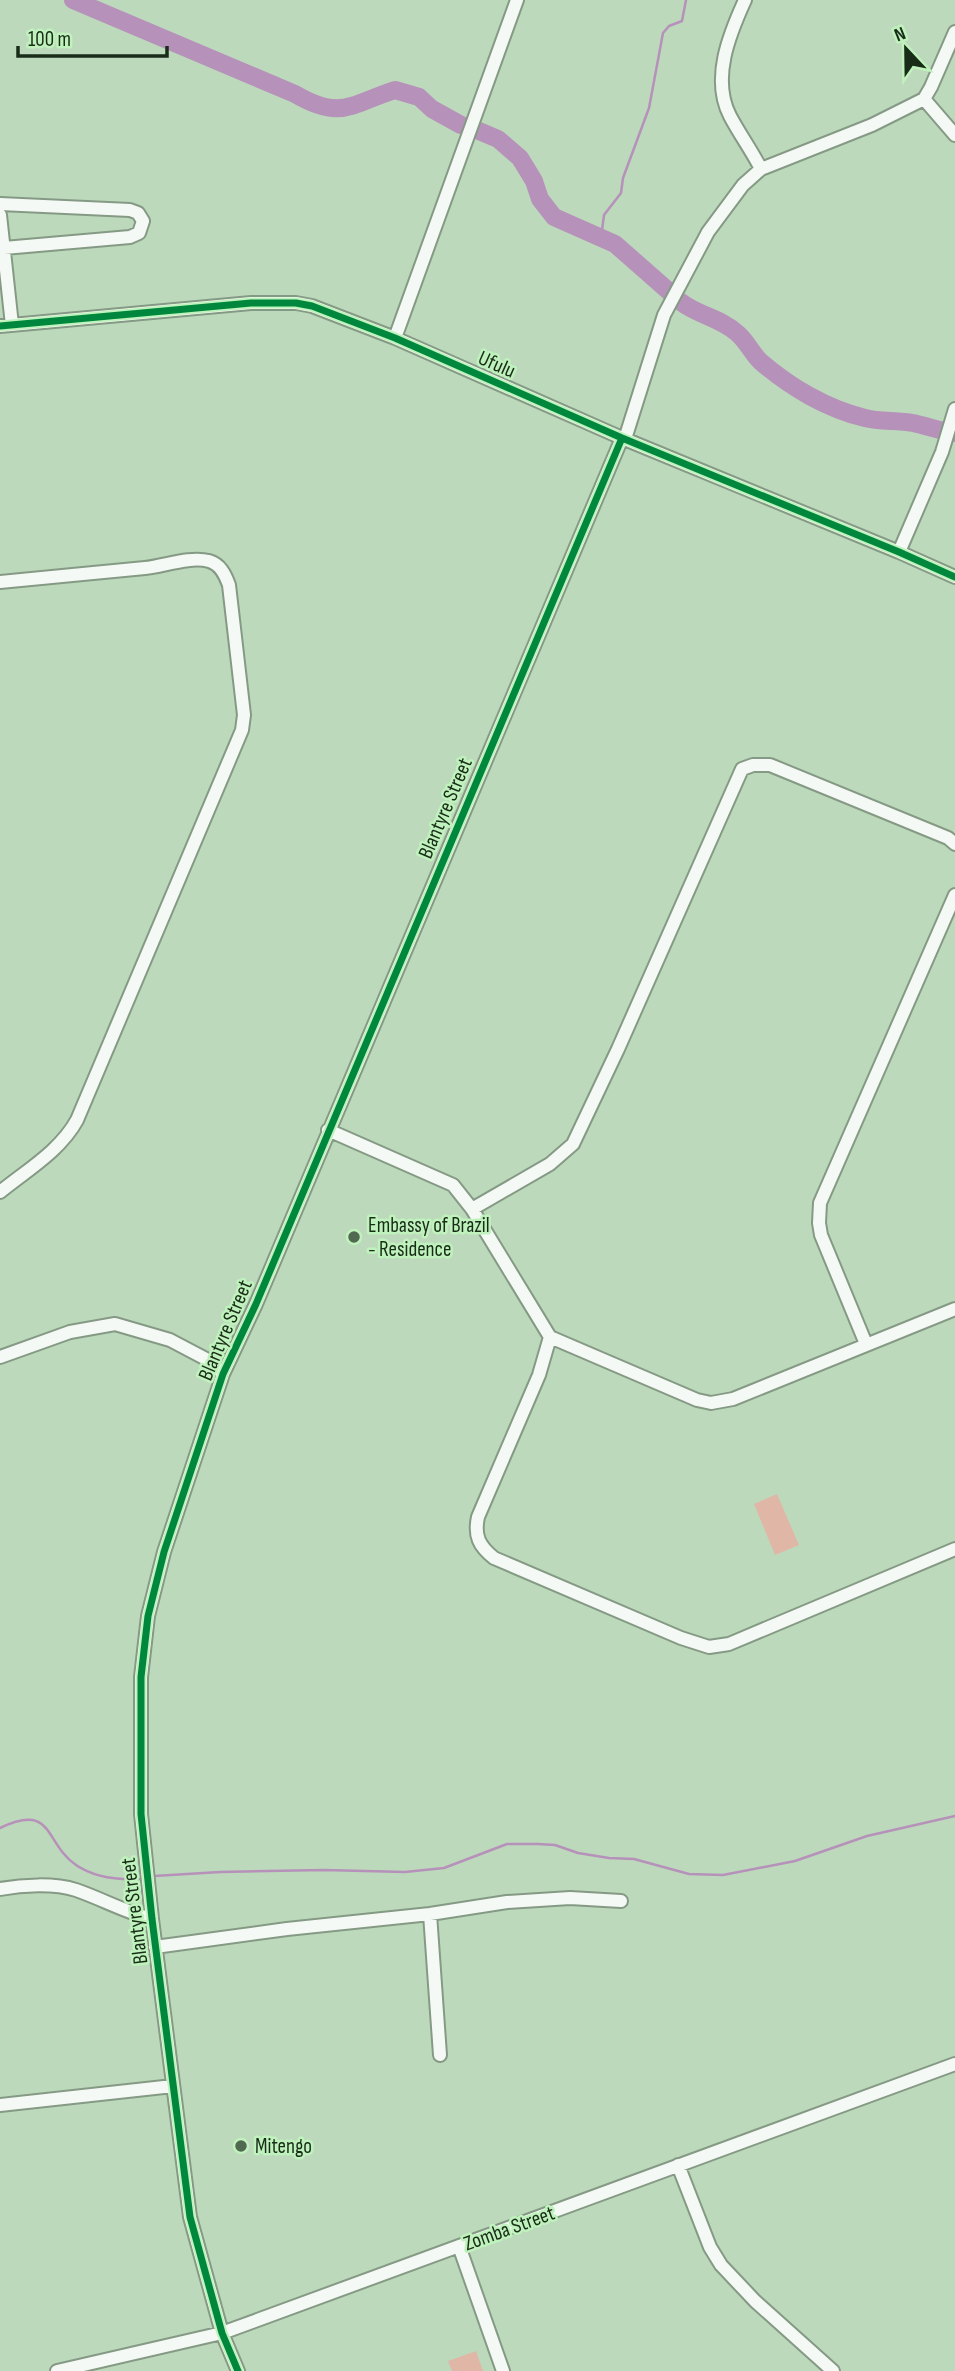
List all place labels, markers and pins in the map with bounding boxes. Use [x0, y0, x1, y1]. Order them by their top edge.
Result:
place label: Embassy of Brazil - Residence [368, 1213, 490, 1262]
marker: Embassy of Brazil - Residence [346, 1229, 362, 1245]
place label: Mitengo [255, 2134, 312, 2159]
marker: Mitengo [233, 2138, 249, 2154]

